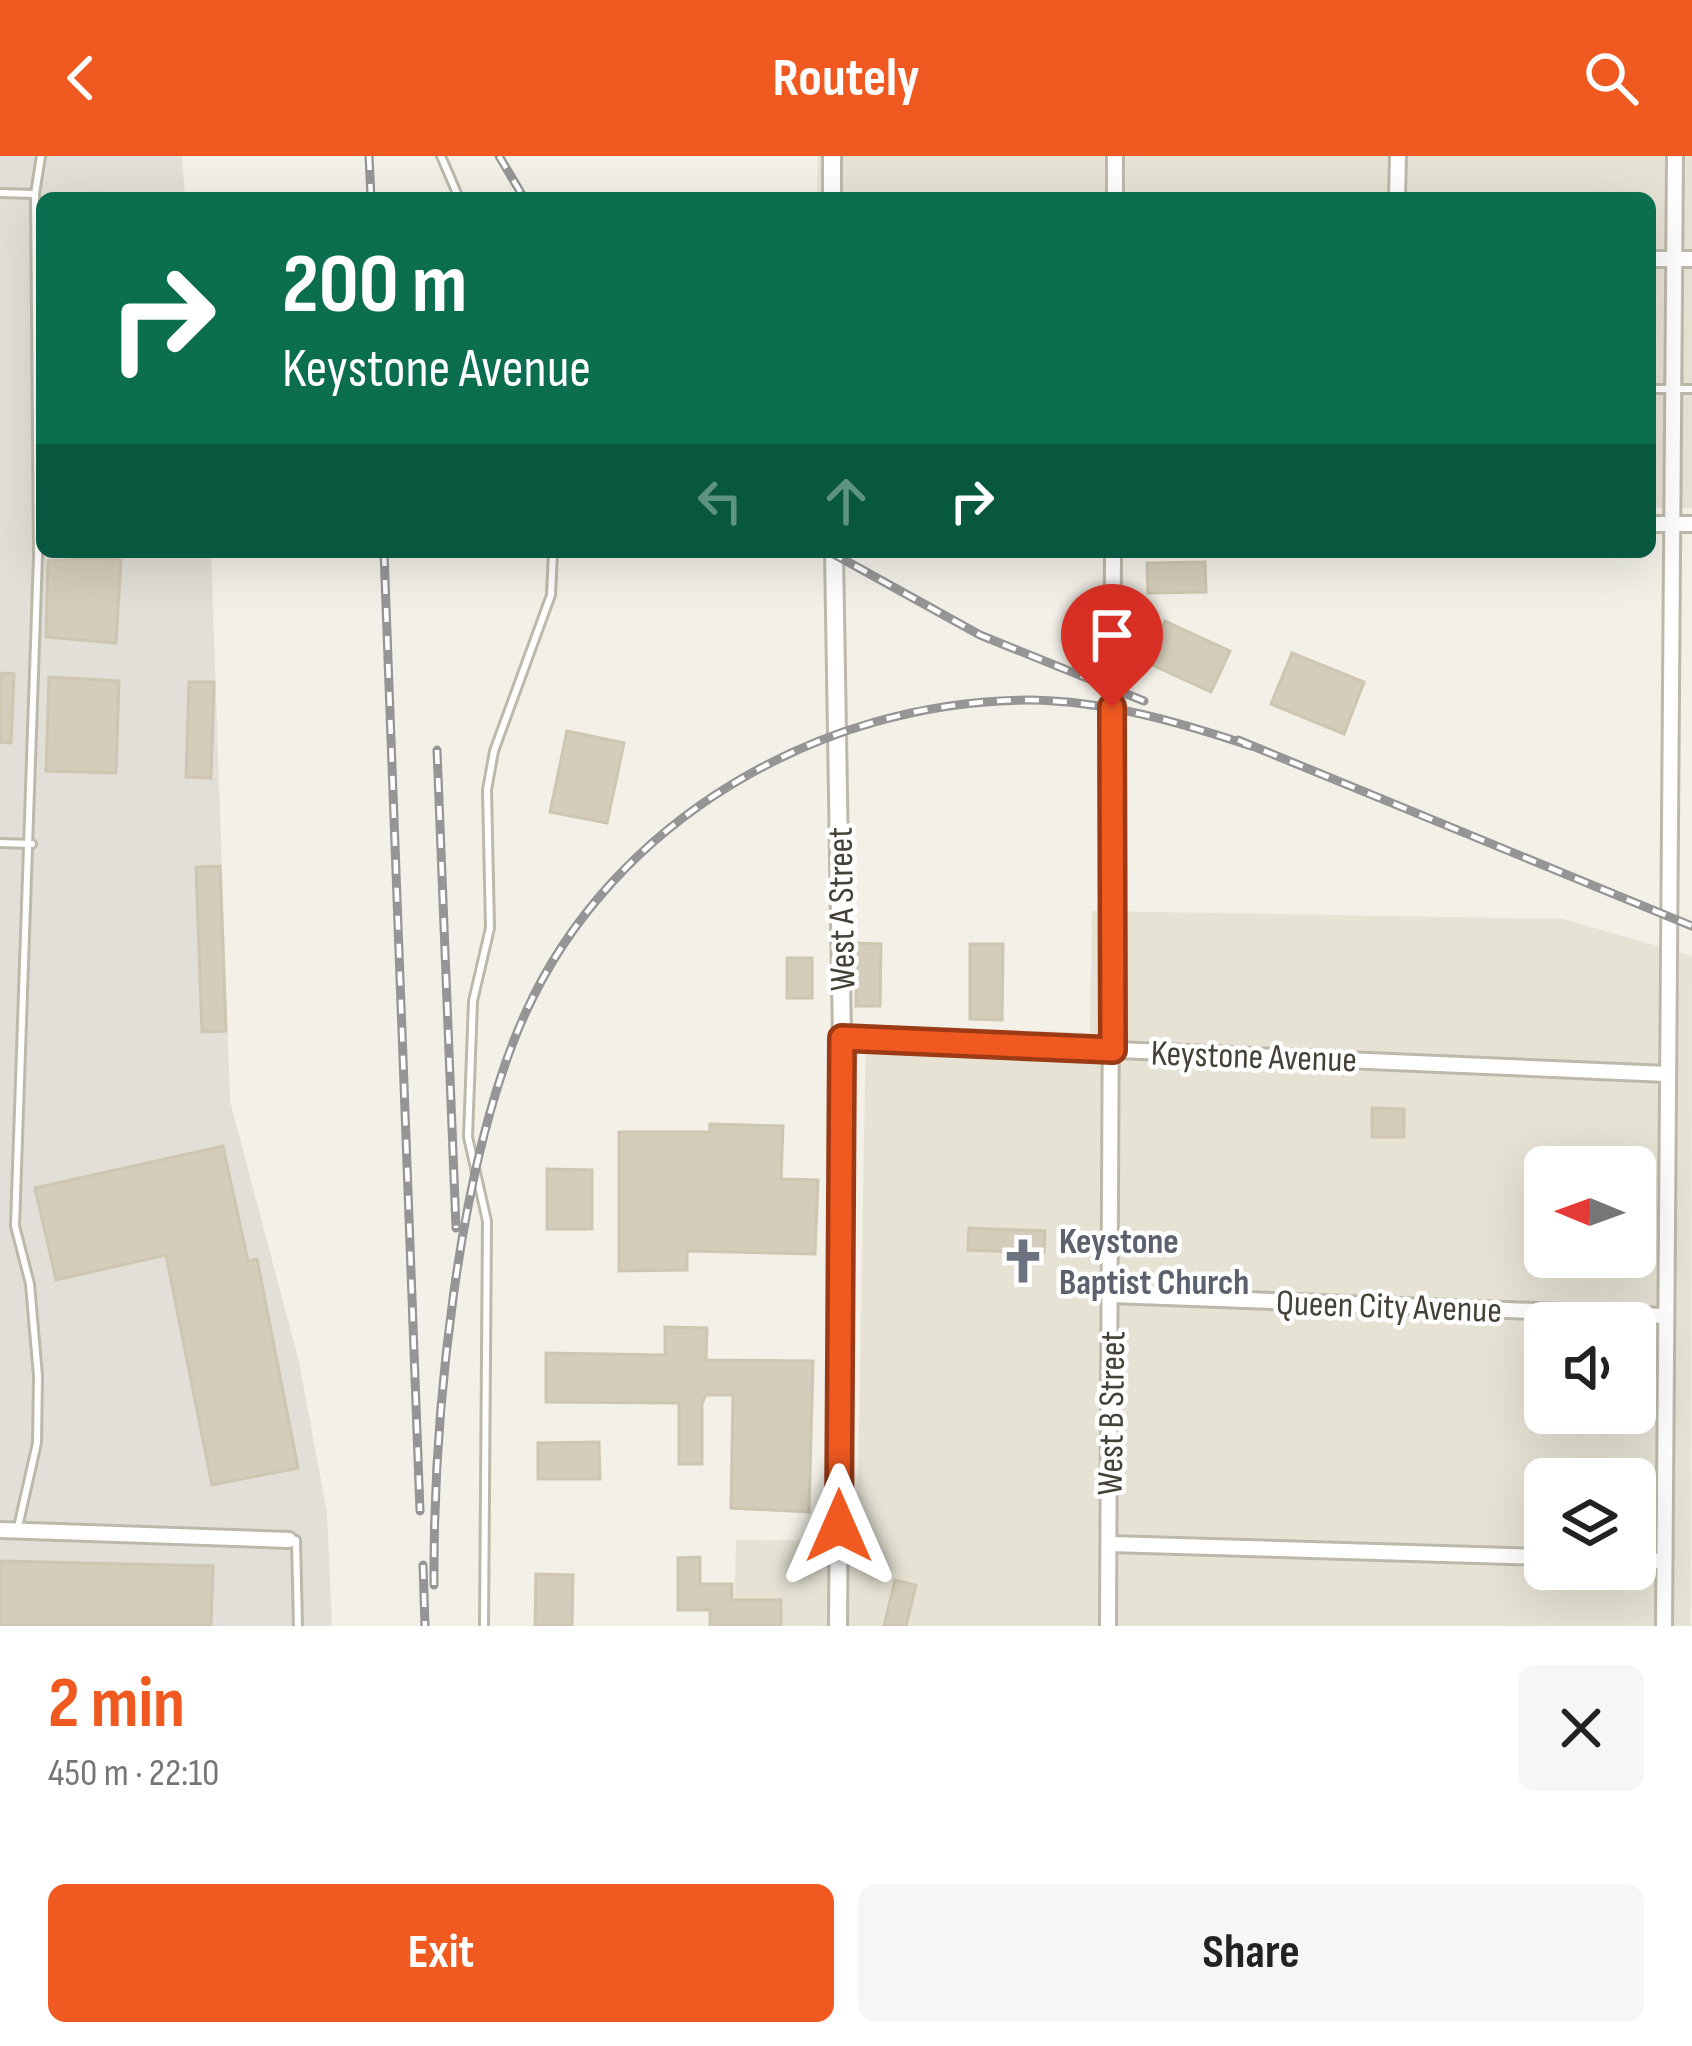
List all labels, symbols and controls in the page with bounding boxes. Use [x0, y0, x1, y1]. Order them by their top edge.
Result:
icon: back [48, 45, 114, 111]
icon: search [1578, 45, 1644, 111]
text: Routely [772, 46, 920, 111]
text: 200 m [282, 235, 468, 336]
icon: right [84, 240, 240, 396]
text: Keystone Avenue [282, 337, 591, 402]
icon: left [687, 468, 753, 534]
icon: ahead [813, 468, 879, 534]
icon: right [939, 468, 1005, 534]
pin [1061, 584, 1163, 707]
icon: arrive [1079, 602, 1145, 668]
street label: West A Street [820, 827, 865, 991]
street label: Keystone Avenue [1150, 1032, 1358, 1083]
north arrow [1524, 1146, 1656, 1278]
map controls [1524, 1146, 1656, 1590]
place label: Keystone Baptist Church [1059, 1221, 1249, 1305]
church icon: Keystone Baptist Church [998, 1236, 1048, 1286]
street label: Queen City Avenue [1275, 1282, 1502, 1333]
button: sound [1524, 1302, 1656, 1434]
street label: West B Street [1090, 1330, 1135, 1496]
button: layers [1524, 1458, 1656, 1590]
position arrow [776, 1463, 902, 1589]
text: 2 min [48, 1661, 185, 1748]
button: close [1518, 1665, 1644, 1791]
text: 450 m · 22:10 [48, 1750, 219, 1797]
button: Exit [48, 1884, 834, 2022]
button: Share [858, 1884, 1644, 2022]

